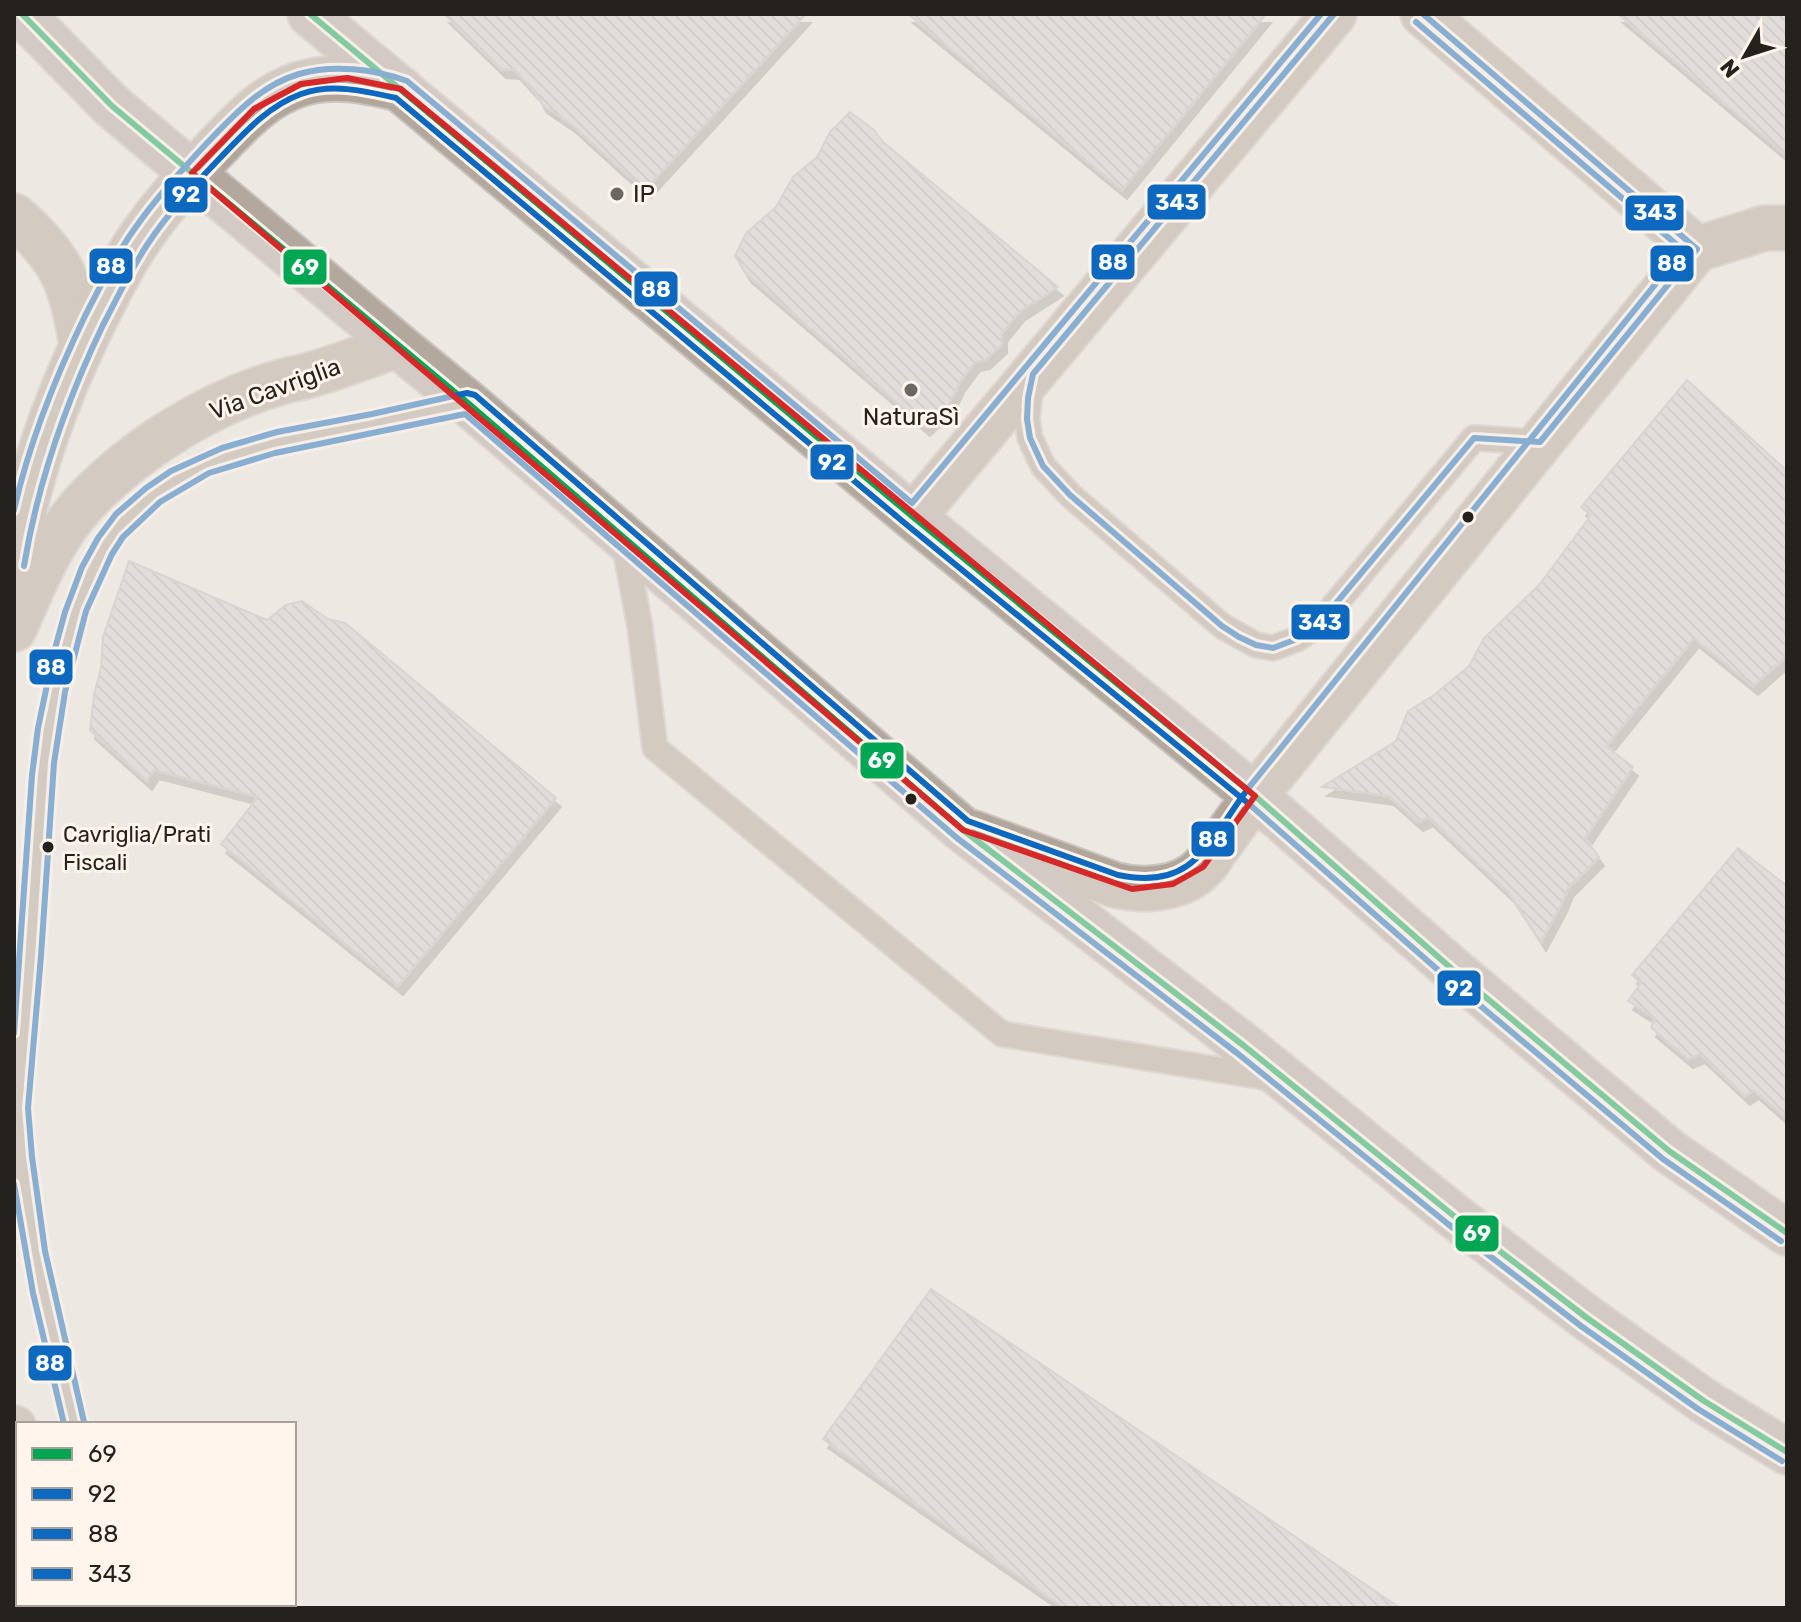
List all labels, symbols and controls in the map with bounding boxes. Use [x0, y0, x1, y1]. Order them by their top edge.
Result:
north arrow [1705, 16, 1785, 96]
text: N [1714, 54, 1745, 83]
line badge: 92 [163, 176, 209, 214]
place label: IP [633, 180, 655, 208]
text: 92 [172, 181, 200, 208]
line badge: 343 [1146, 183, 1207, 221]
marker: IP [608, 185, 626, 203]
text: 343 [1155, 189, 1199, 216]
line badge: 343 [1624, 194, 1685, 232]
text: 343 [1633, 199, 1677, 226]
line badge: 88 [1090, 243, 1136, 281]
line badge: 88 [1649, 244, 1695, 283]
line badge: 88 [88, 247, 134, 285]
line badge: 69 [282, 248, 328, 286]
text: 88 [1098, 249, 1128, 276]
text: 88 [1657, 250, 1687, 277]
text: 88 [96, 253, 126, 280]
text: 69 [291, 254, 319, 281]
line badge: 88 [633, 270, 679, 308]
text: 88 [641, 276, 671, 303]
street label: Via Cavriglia [206, 352, 344, 426]
marker: NaturaSì [902, 381, 920, 399]
place label: NaturaSì [863, 403, 959, 431]
line badge: 92 [809, 443, 855, 481]
text: 92 [818, 449, 846, 476]
unlabelled marker [1460, 509, 1476, 525]
line badge: 343 [1290, 603, 1351, 641]
text: 343 [1298, 609, 1342, 636]
line badge: 88 [28, 648, 74, 686]
text: 88 [36, 654, 66, 681]
line badge: 69 [859, 741, 905, 780]
text: 69 [868, 747, 896, 774]
unlabelled marker [903, 791, 919, 807]
line badge: 88 [1190, 820, 1236, 858]
place label: Cavriglia/Prati Fiscali [63, 821, 211, 876]
text: 88 [1198, 826, 1228, 853]
marker: Cavriglia/Prati Fiscali [40, 839, 56, 855]
line badge: 92 [1436, 969, 1482, 1007]
text: 92 [1445, 975, 1473, 1002]
line badge: 69 [1454, 1214, 1500, 1253]
text: 69 [1463, 1220, 1491, 1247]
line badge: 88 [27, 1344, 73, 1382]
text: 88 [35, 1350, 65, 1377]
legend [16, 1422, 296, 1606]
text: 69 [88, 1440, 117, 1468]
text: 92 [88, 1480, 116, 1508]
text: 88 [88, 1520, 119, 1548]
text: 343 [88, 1560, 132, 1588]

